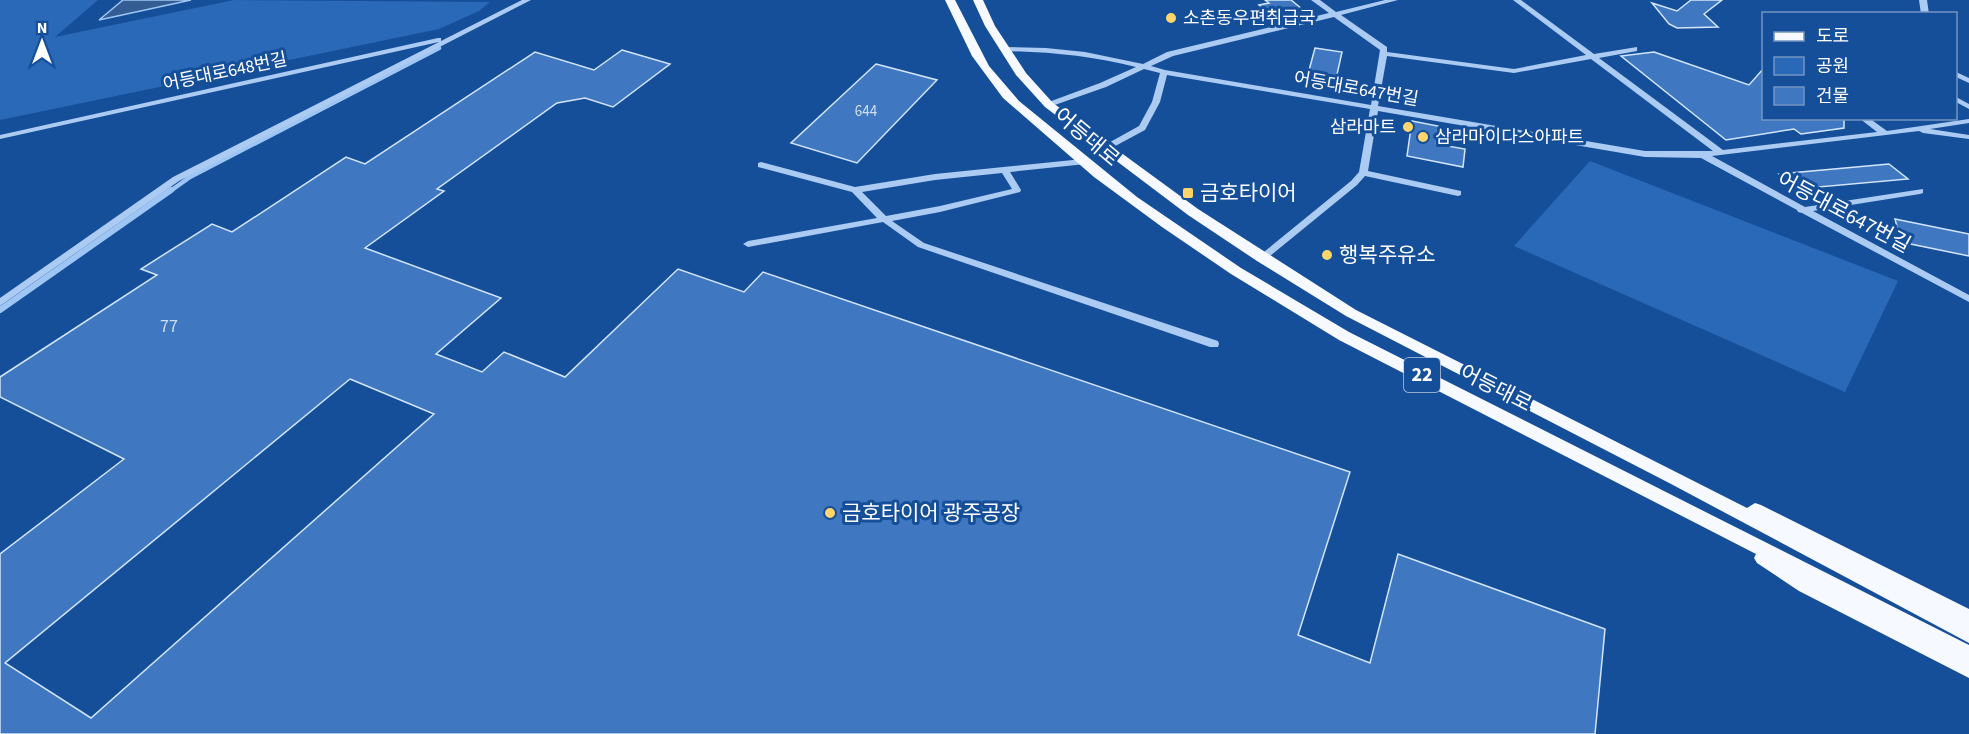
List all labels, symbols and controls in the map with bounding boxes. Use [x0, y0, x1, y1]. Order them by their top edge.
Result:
place label: 소촌동우편취급국 [1183, 6, 1315, 31]
marker: 소촌동우편취급국 [1164, 11, 1178, 25]
north arrow [12, 12, 72, 72]
legend [1762, 12, 1957, 120]
text: N [37, 17, 47, 39]
text: 도로 [1816, 24, 1849, 49]
street label: 어등대로648번길 [161, 47, 289, 97]
text: 공원 [1816, 54, 1849, 79]
street label: 어등대로647번길 [1292, 66, 1420, 112]
text: 건물 [1816, 84, 1849, 109]
house number: 644 [855, 101, 878, 122]
street label: 어등대로 [1048, 101, 1126, 173]
place label: 삼라마트 [1330, 115, 1396, 140]
marker: 삼라마트 [1401, 120, 1415, 134]
place label: 삼라마이다스아파트 [1435, 125, 1584, 150]
marker: 삼라마이다스아파트 [1416, 130, 1430, 144]
street label: 어등대로647번길 [1772, 164, 1916, 260]
place label: 금호타이어 [1200, 178, 1297, 208]
marker: 금호타이어 [1181, 186, 1195, 200]
place label: 행복주유소 [1339, 240, 1436, 270]
marker: 행복주유소 [1320, 248, 1334, 262]
house number: 77 [160, 314, 178, 339]
street label: 어등대로 [1455, 357, 1537, 419]
road number: 22 [1404, 358, 1440, 392]
place label: 금호타이어 광주공장 [842, 498, 1020, 528]
marker: 금호타이어 광주공장 [823, 506, 837, 520]

